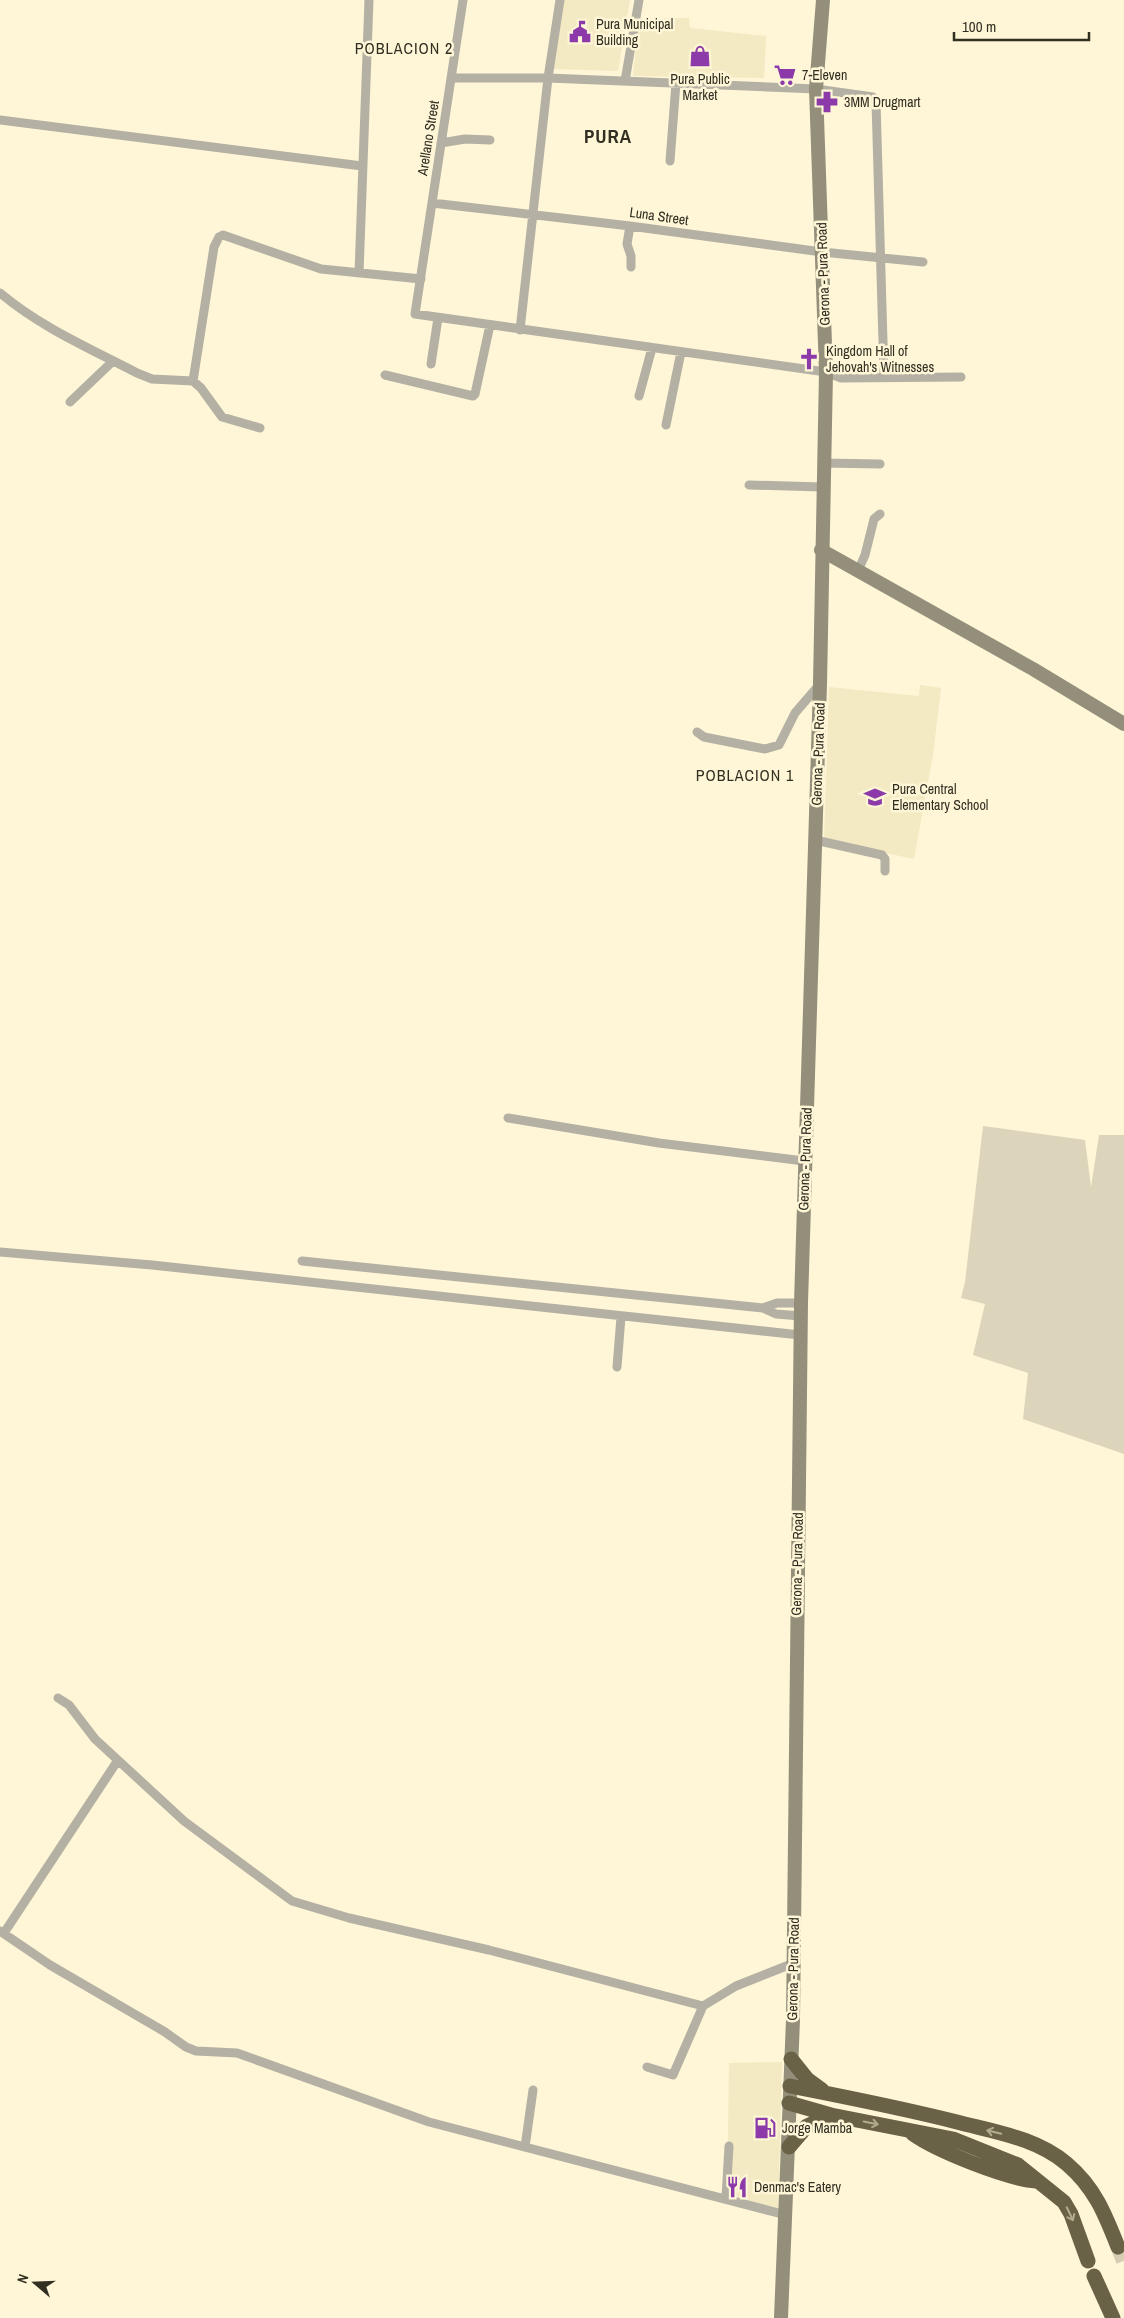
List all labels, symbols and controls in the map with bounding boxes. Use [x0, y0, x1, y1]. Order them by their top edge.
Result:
scale bar [954, 10, 1089, 42]
place label: Pura Municipal Building [596, 15, 673, 49]
text: 100 m [962, 16, 996, 37]
public building icon: Pura Municipal Building [567, 19, 593, 45]
district label: POBLACION 2 [355, 37, 453, 59]
shop icon: Pura Public Market [687, 43, 713, 69]
supermarket icon: 7-Eleven [772, 62, 798, 88]
place label: 7-Eleven [802, 66, 847, 84]
place label: Pura Public Market [670, 70, 730, 104]
pharmacy icon: 3MM Drugmart [814, 89, 840, 115]
place label: 3MM Drugmart [844, 93, 921, 111]
street label: Arellano Street [413, 99, 443, 178]
district label: PURA [584, 123, 632, 149]
street label: Luna Street [628, 203, 690, 229]
street label: Gerona - Pura Road [812, 222, 834, 326]
place label: Kingdom Hall of Jehovah's Witnesses [826, 342, 934, 376]
church icon: Kingdom Hall of Jehovah's Witnesses [796, 346, 822, 372]
street label: Gerona - Pura Road [807, 702, 829, 806]
district label: POBLACION 1 [696, 764, 794, 786]
place label: Pura Central Elementary School [892, 780, 988, 814]
school or university icon: Pura Central Elementary School [862, 784, 888, 810]
street label: Gerona - Pura Road [794, 1107, 816, 1211]
street label: Gerona - Pura Road [787, 1512, 807, 1616]
street label: Gerona - Pura Road [783, 1917, 803, 2021]
fuel station icon: Jorge Mamba [752, 2115, 778, 2141]
place label: Jorge Mamba [782, 2119, 853, 2137]
one-way arrow [862, 2119, 878, 2129]
one-way arrow [987, 2127, 1003, 2136]
restaurant icon: Denmac's Eatery [724, 2174, 750, 2200]
place label: Denmac's Eatery [754, 2178, 841, 2196]
one-way arrow [1066, 2206, 1076, 2221]
north arrow [10, 2258, 60, 2308]
text: N [13, 2272, 33, 2286]

